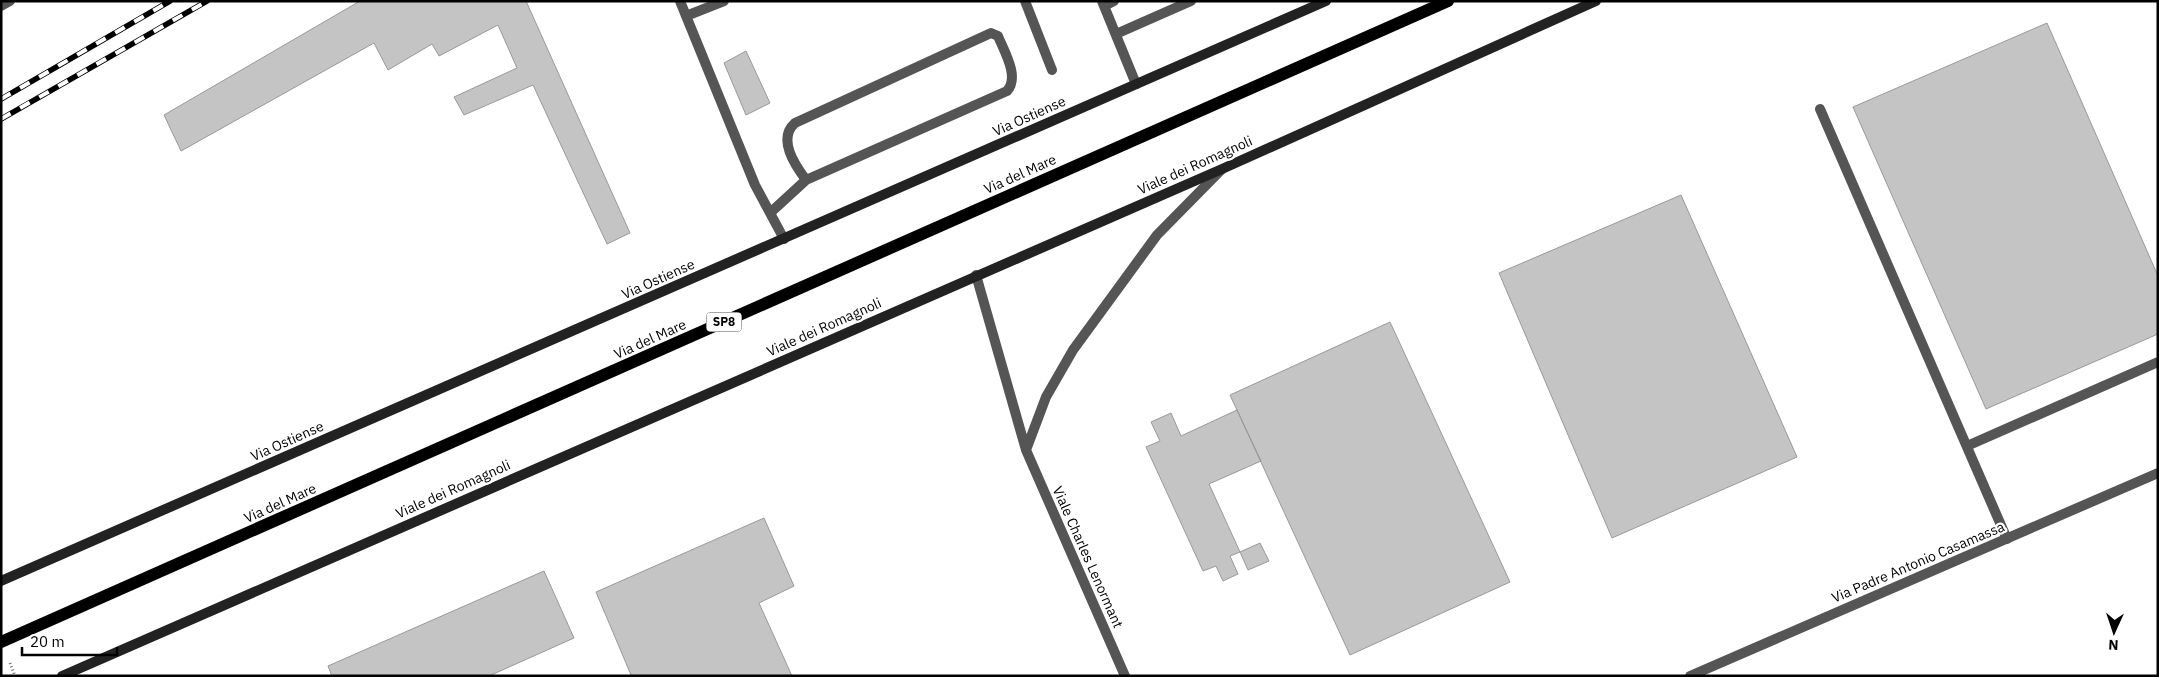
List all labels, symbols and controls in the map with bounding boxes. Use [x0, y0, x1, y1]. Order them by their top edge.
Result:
street label: Via Ostiense [990, 92, 1069, 140]
street label: Viale dei Romagnoli [1135, 132, 1255, 198]
street label: Via del Mare [981, 150, 1059, 198]
street label: Via Ostiense [619, 255, 698, 303]
street label: Viale dei Romagnoli [764, 294, 884, 360]
road number: SP8 [706, 313, 742, 332]
street label: Via del Mare [611, 315, 689, 363]
street label: Via Ostiense [248, 417, 327, 465]
street label: Viale dei Romagnoli [393, 456, 513, 522]
street label: Via del Mare [241, 479, 319, 527]
street label: Viale Charles Lenormant [1049, 483, 1127, 631]
street label: Via Padre Antonio Casamassa [1829, 517, 2008, 607]
north arrow [2089, 607, 2139, 657]
scale bar [22, 624, 118, 656]
text: 20 m [30, 632, 65, 651]
text: N [2108, 636, 2119, 654]

